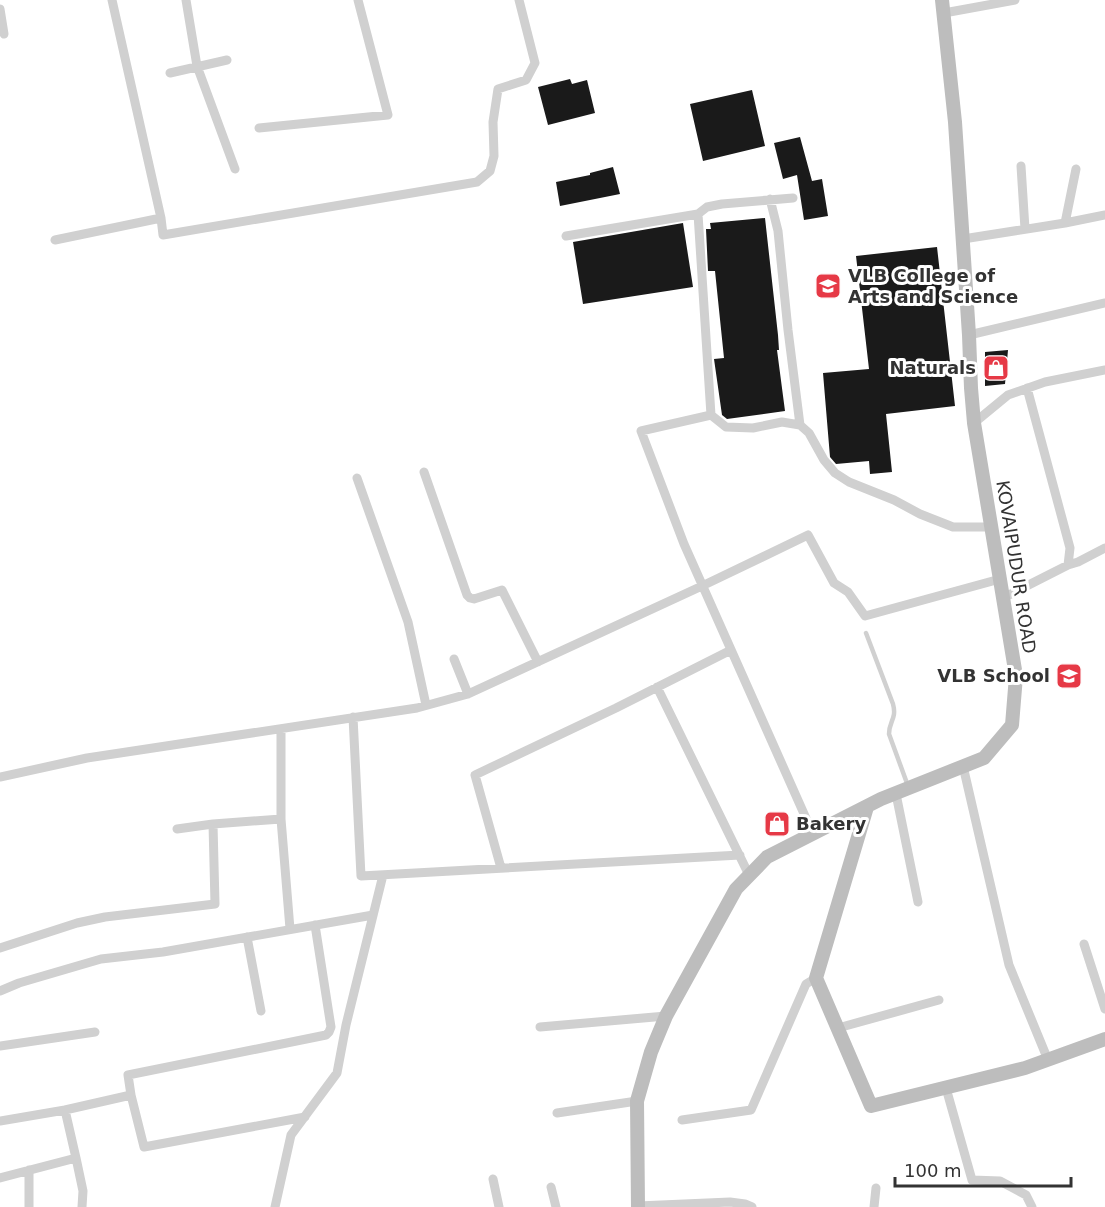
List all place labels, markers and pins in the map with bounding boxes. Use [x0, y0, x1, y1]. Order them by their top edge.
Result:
place label: VLB College of Arts and Science [848, 265, 1018, 307]
school or university icon: VLB College of Arts and Science [813, 271, 843, 301]
shop icon: Naturals [981, 353, 1011, 383]
place label: Naturals [889, 357, 976, 378]
school or university icon: VLB School [1054, 661, 1084, 691]
place label: VLB School [937, 665, 1050, 686]
shop icon: Bakery [762, 809, 792, 839]
place label: Bakery [796, 813, 866, 834]

